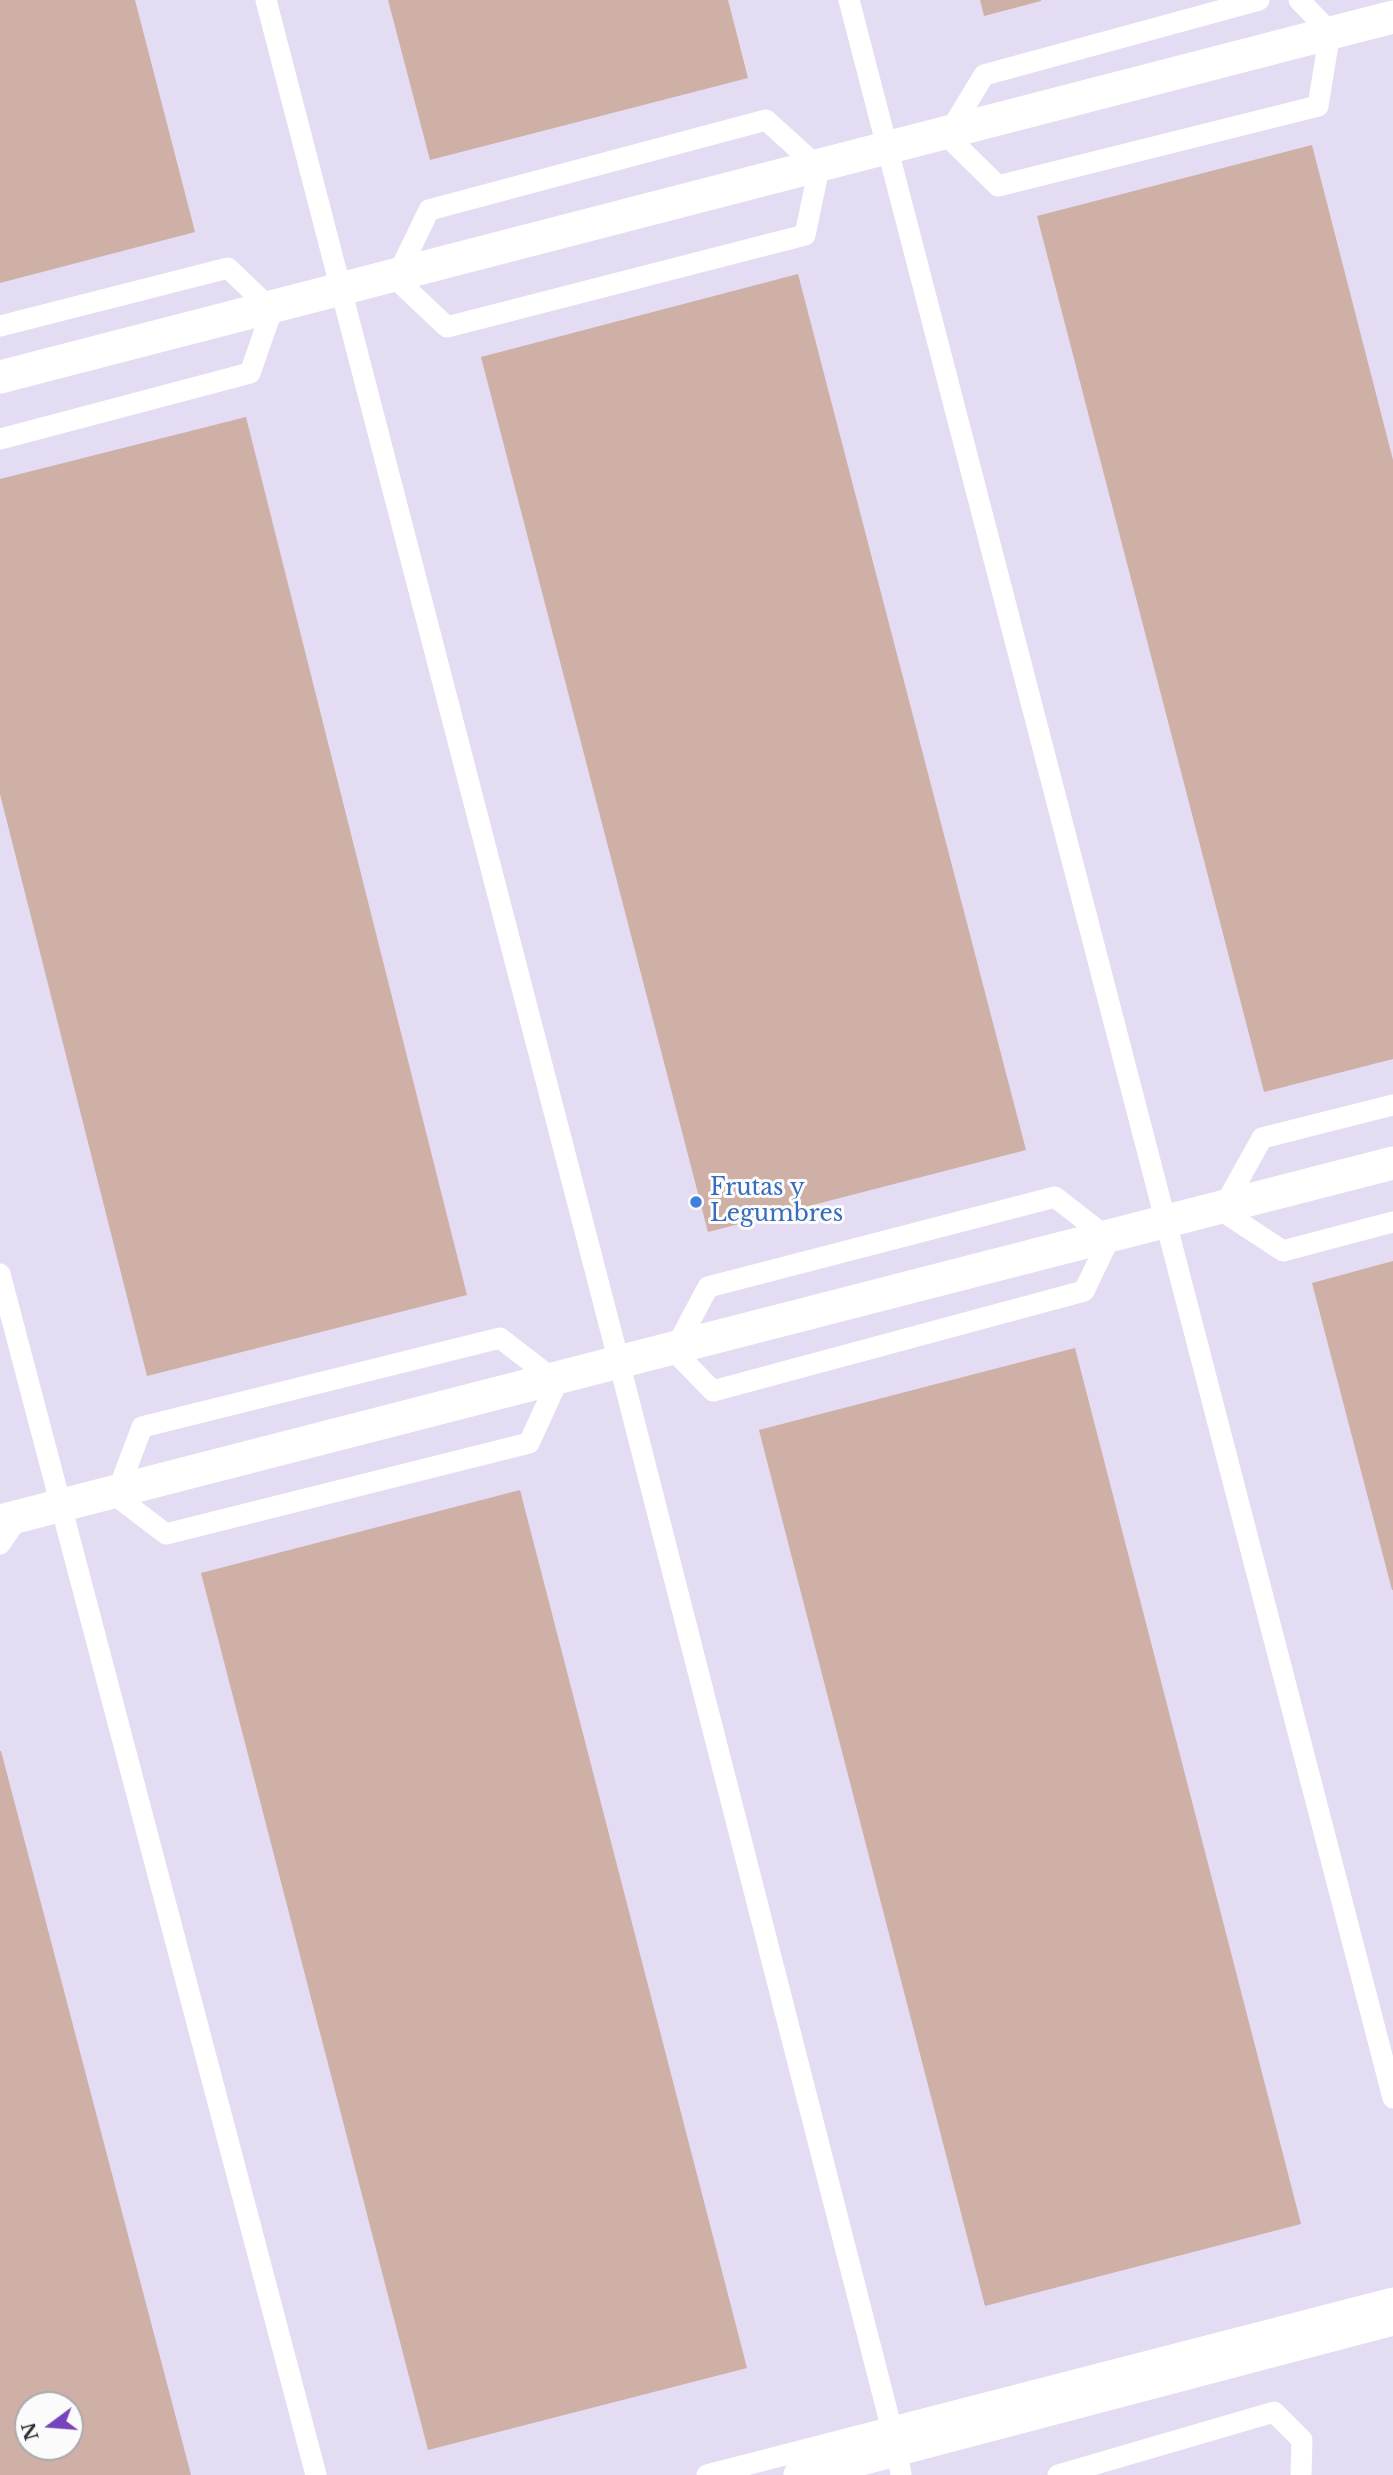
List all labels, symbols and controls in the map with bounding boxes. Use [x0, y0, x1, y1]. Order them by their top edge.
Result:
place label: Frutas y Legumbres [710, 1175, 843, 1229]
marker: Frutas y Legumbres [688, 1194, 704, 1210]
north arrow [14, 2391, 84, 2461]
text: N [17, 2420, 44, 2443]

